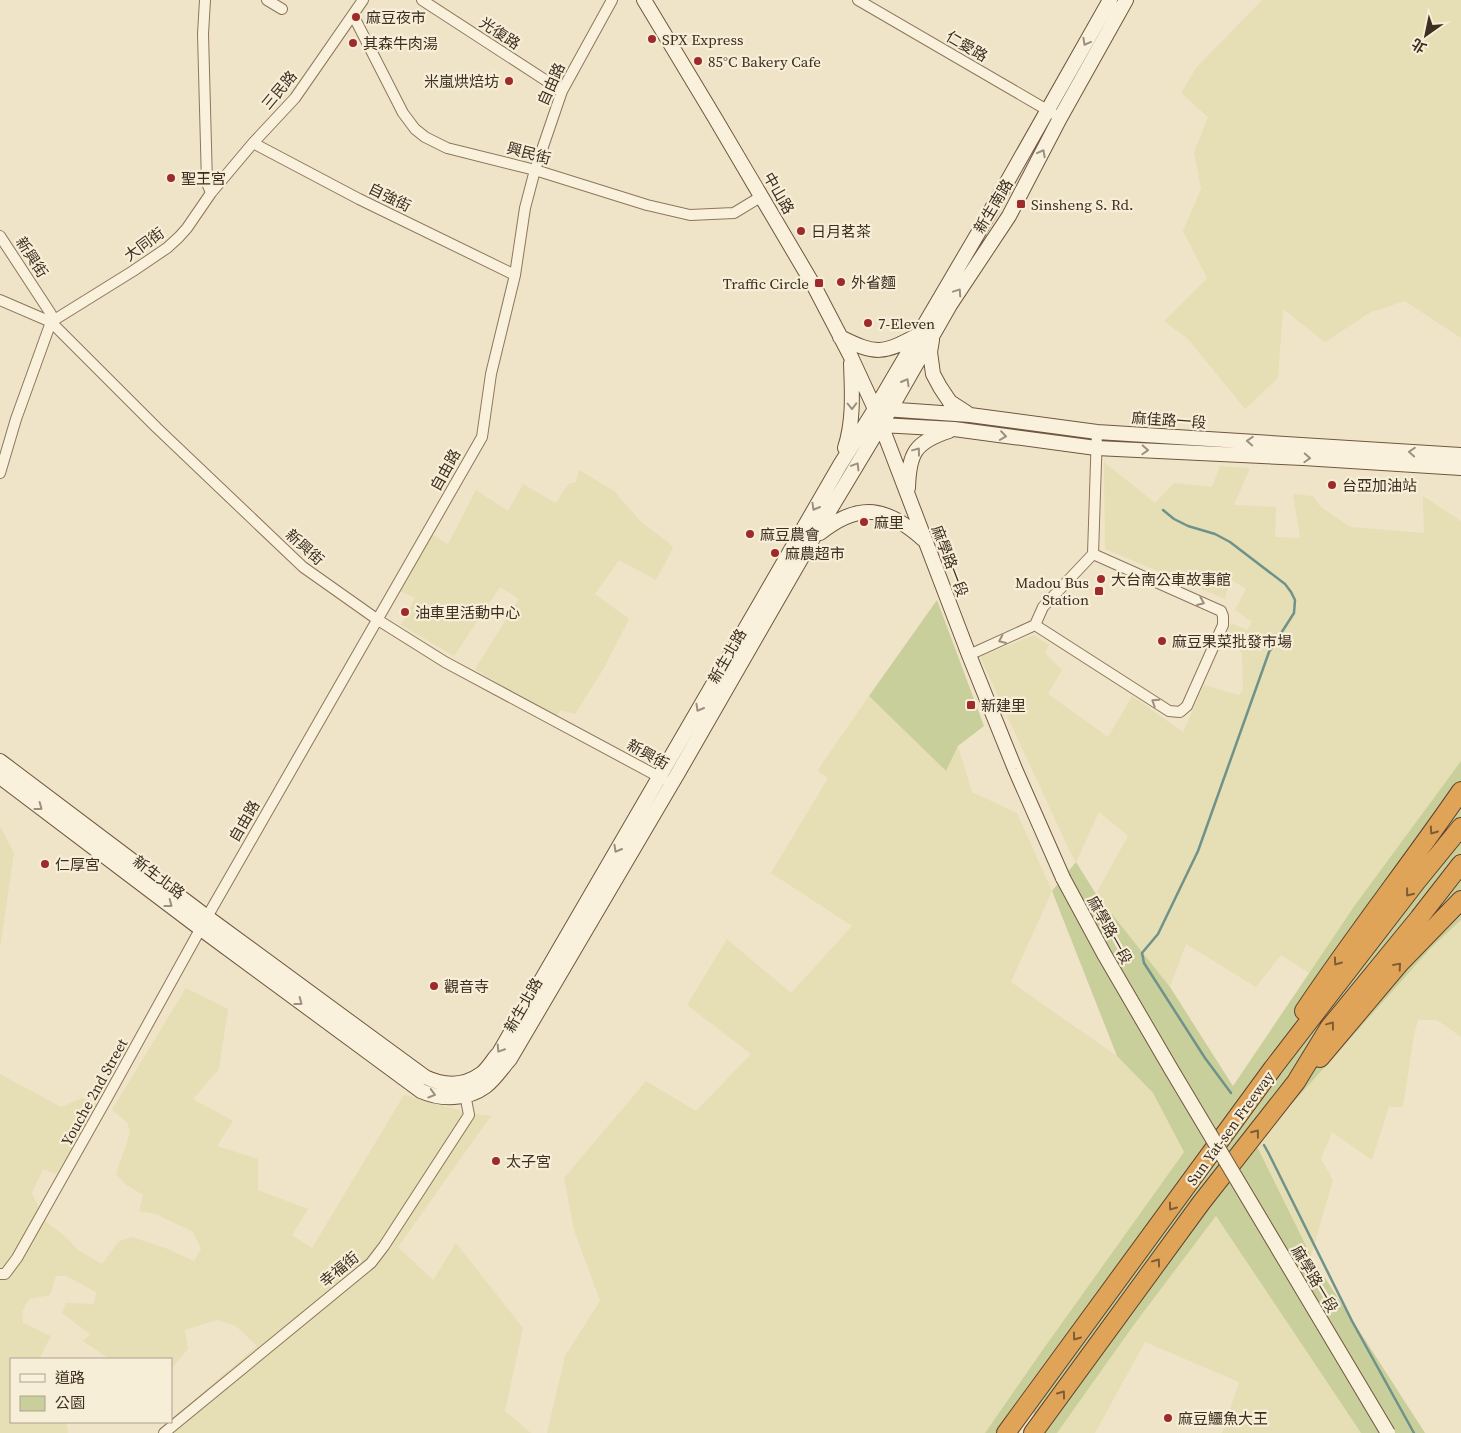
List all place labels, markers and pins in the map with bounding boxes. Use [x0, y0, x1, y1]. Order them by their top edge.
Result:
place label: 麻豆夜市 [366, 7, 426, 28]
marker: 麻豆夜市 [350, 11, 362, 23]
place label: SPX Express [662, 29, 744, 50]
place label: 其森牛肉湯 [363, 33, 438, 54]
marker: SPX Express [646, 33, 658, 45]
marker: 其森牛肉湯 [347, 37, 359, 49]
place label: 85°C Bakery Cafe [708, 51, 821, 72]
marker: 85°C Bakery Cafe [692, 55, 704, 67]
place label: 米嵐烘焙坊 [424, 71, 499, 92]
marker: 米嵐烘焙坊 [503, 75, 515, 87]
place label: 聖王宮 [181, 168, 226, 189]
marker: 聖王宮 [165, 172, 177, 184]
place label: Sinsheng S. Rd. [1031, 194, 1134, 215]
marker: Sinsheng S. Rd. [1015, 198, 1027, 210]
place label: 日月茗茶 [811, 221, 871, 242]
marker: 日月茗茶 [795, 225, 807, 237]
place label: 外省麵 [851, 272, 896, 293]
place label: Traffic Circle [723, 273, 809, 294]
marker: 外省麵 [835, 276, 847, 288]
marker: Traffic Circle [813, 277, 825, 289]
place label: 7-Eleven [878, 313, 935, 334]
marker: 7-Eleven [862, 317, 874, 329]
place label: 台亞加油站 [1342, 475, 1417, 496]
marker: 台亞加油站 [1326, 479, 1338, 491]
place label: 麻里 [874, 512, 904, 533]
marker: 麻里 [858, 516, 870, 528]
place label: 麻豆農會 [760, 524, 820, 545]
marker: 麻豆農會 [744, 528, 756, 540]
place label: 麻農超市 [785, 543, 845, 564]
marker: 麻農超市 [769, 547, 781, 559]
place label: 大台南公車故事館 [1111, 569, 1231, 590]
place label: Madou Bus Station [1015, 572, 1089, 610]
marker: 大台南公車故事館 [1095, 573, 1107, 585]
marker: Madou Bus Station [1093, 585, 1105, 597]
place label: 油車里活動中心 [415, 602, 520, 623]
marker: 油車里活動中心 [399, 606, 411, 618]
place label: 麻豆果菜批發市場 [1172, 631, 1292, 652]
marker: 麻豆果菜批發市場 [1156, 635, 1168, 647]
place label: 新建里 [981, 695, 1026, 716]
marker: 新建里 [965, 699, 977, 711]
place label: 仁厚宮 [55, 854, 100, 875]
marker: 仁厚宮 [39, 858, 51, 870]
place label: 觀音寺 [444, 976, 489, 997]
marker: 觀音寺 [428, 980, 440, 992]
place label: 太子宮 [506, 1151, 551, 1172]
marker: 太子宮 [490, 1155, 502, 1167]
place label: 麻豆鱷魚大王 [1178, 1408, 1268, 1429]
marker: 麻豆鱷魚大王 [1162, 1412, 1174, 1424]

